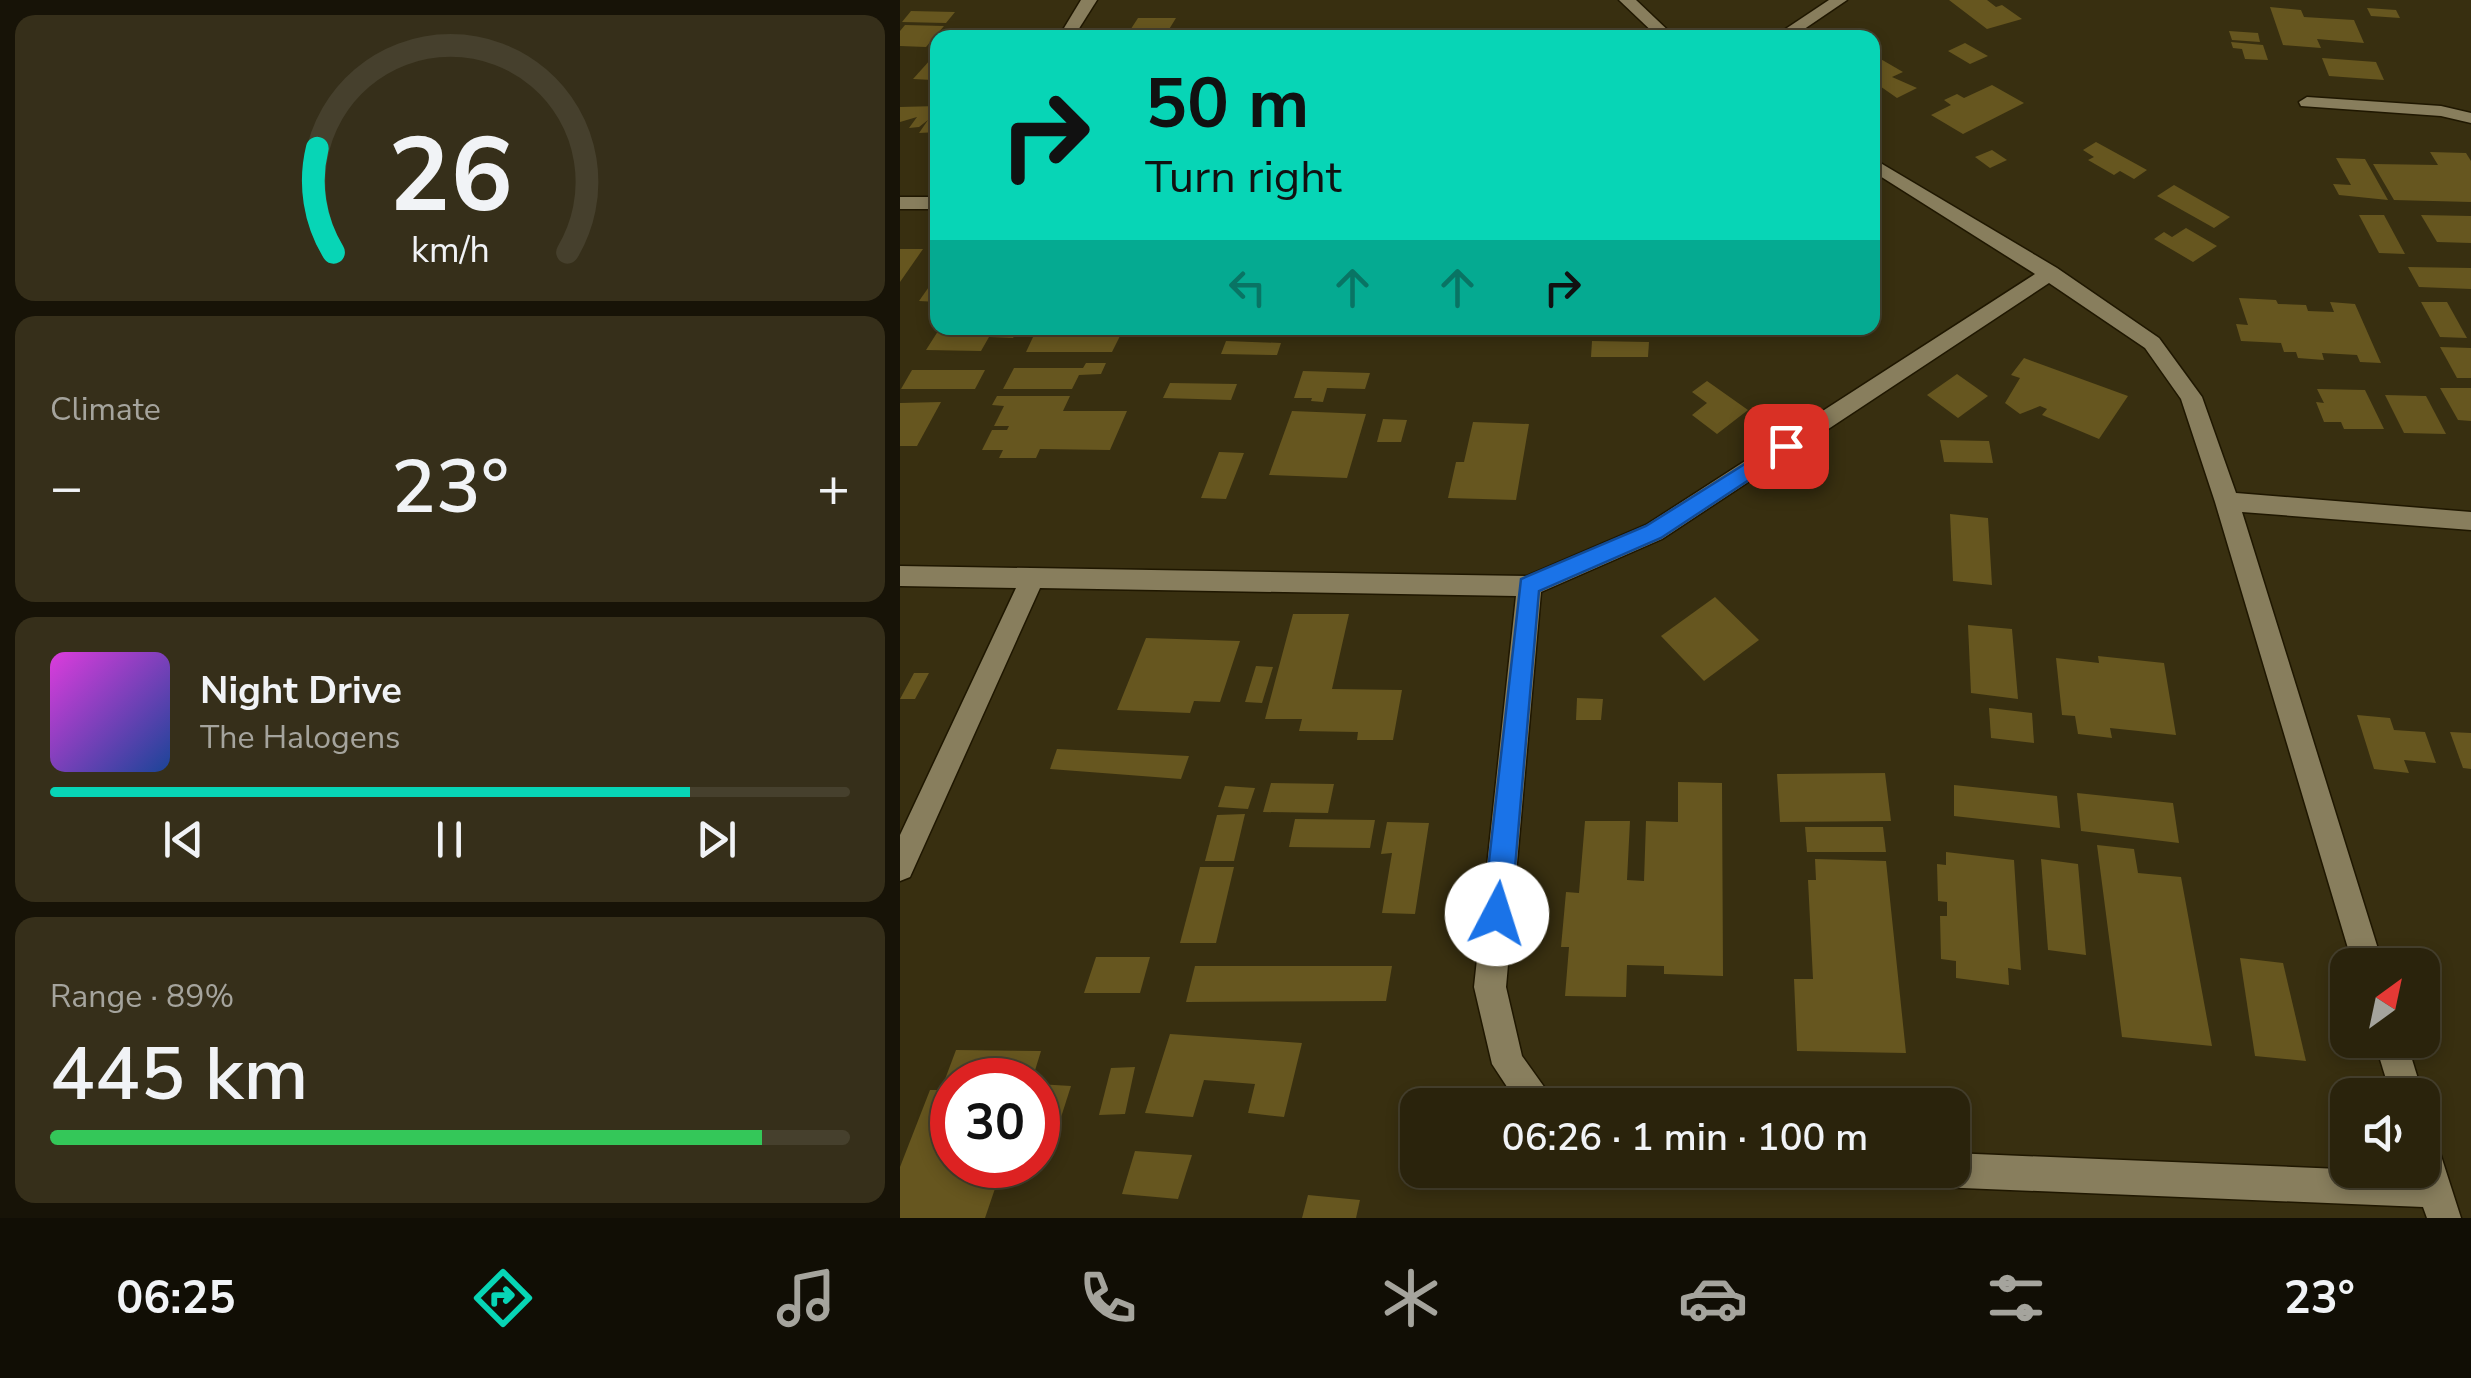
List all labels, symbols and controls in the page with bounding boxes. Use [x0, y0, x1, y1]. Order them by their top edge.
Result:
text: 50 m [1145, 56, 1309, 152]
icon: right [980, 70, 1110, 200]
text: 26 [388, 105, 512, 247]
text: Turn right [1145, 147, 1342, 208]
text: km/h [411, 226, 489, 275]
icon: left [1220, 260, 1275, 315]
icon: ahead [1325, 260, 1380, 315]
icon: ahead [1430, 260, 1485, 315]
icon: right [1535, 260, 1590, 315]
text: Climate [50, 388, 161, 431]
pin [1744, 404, 1829, 489]
icon: arrive [1759, 419, 1814, 474]
text: 23° [391, 436, 509, 538]
text: − [50, 450, 83, 525]
text: + [817, 450, 850, 525]
text: Night Drive [200, 665, 402, 716]
text: The Halogens [200, 716, 400, 759]
icon: previous [156, 812, 211, 867]
icon: pause [422, 812, 477, 867]
icon: next [689, 812, 744, 867]
position arrow [1445, 862, 1549, 966]
north arrow [2330, 948, 2440, 1058]
map controls [2330, 948, 2440, 1188]
text: Range · 89% [50, 975, 234, 1018]
text: 445 km [50, 1023, 308, 1125]
speed limit sign: 30 [930, 1058, 1060, 1188]
button: sound [2330, 1078, 2440, 1188]
text: 06:26 · 1 min · 100 m [1502, 1112, 1868, 1163]
icon: directions [468, 1263, 538, 1333]
icon: music [771, 1263, 841, 1333]
icon: phone [1073, 1263, 1143, 1333]
icon: climate [1376, 1263, 1446, 1333]
icon: car [1678, 1263, 1748, 1333]
icon: filters [1981, 1263, 2051, 1333]
text: 06:25 [116, 1268, 235, 1329]
text: 23° [2284, 1268, 2355, 1329]

